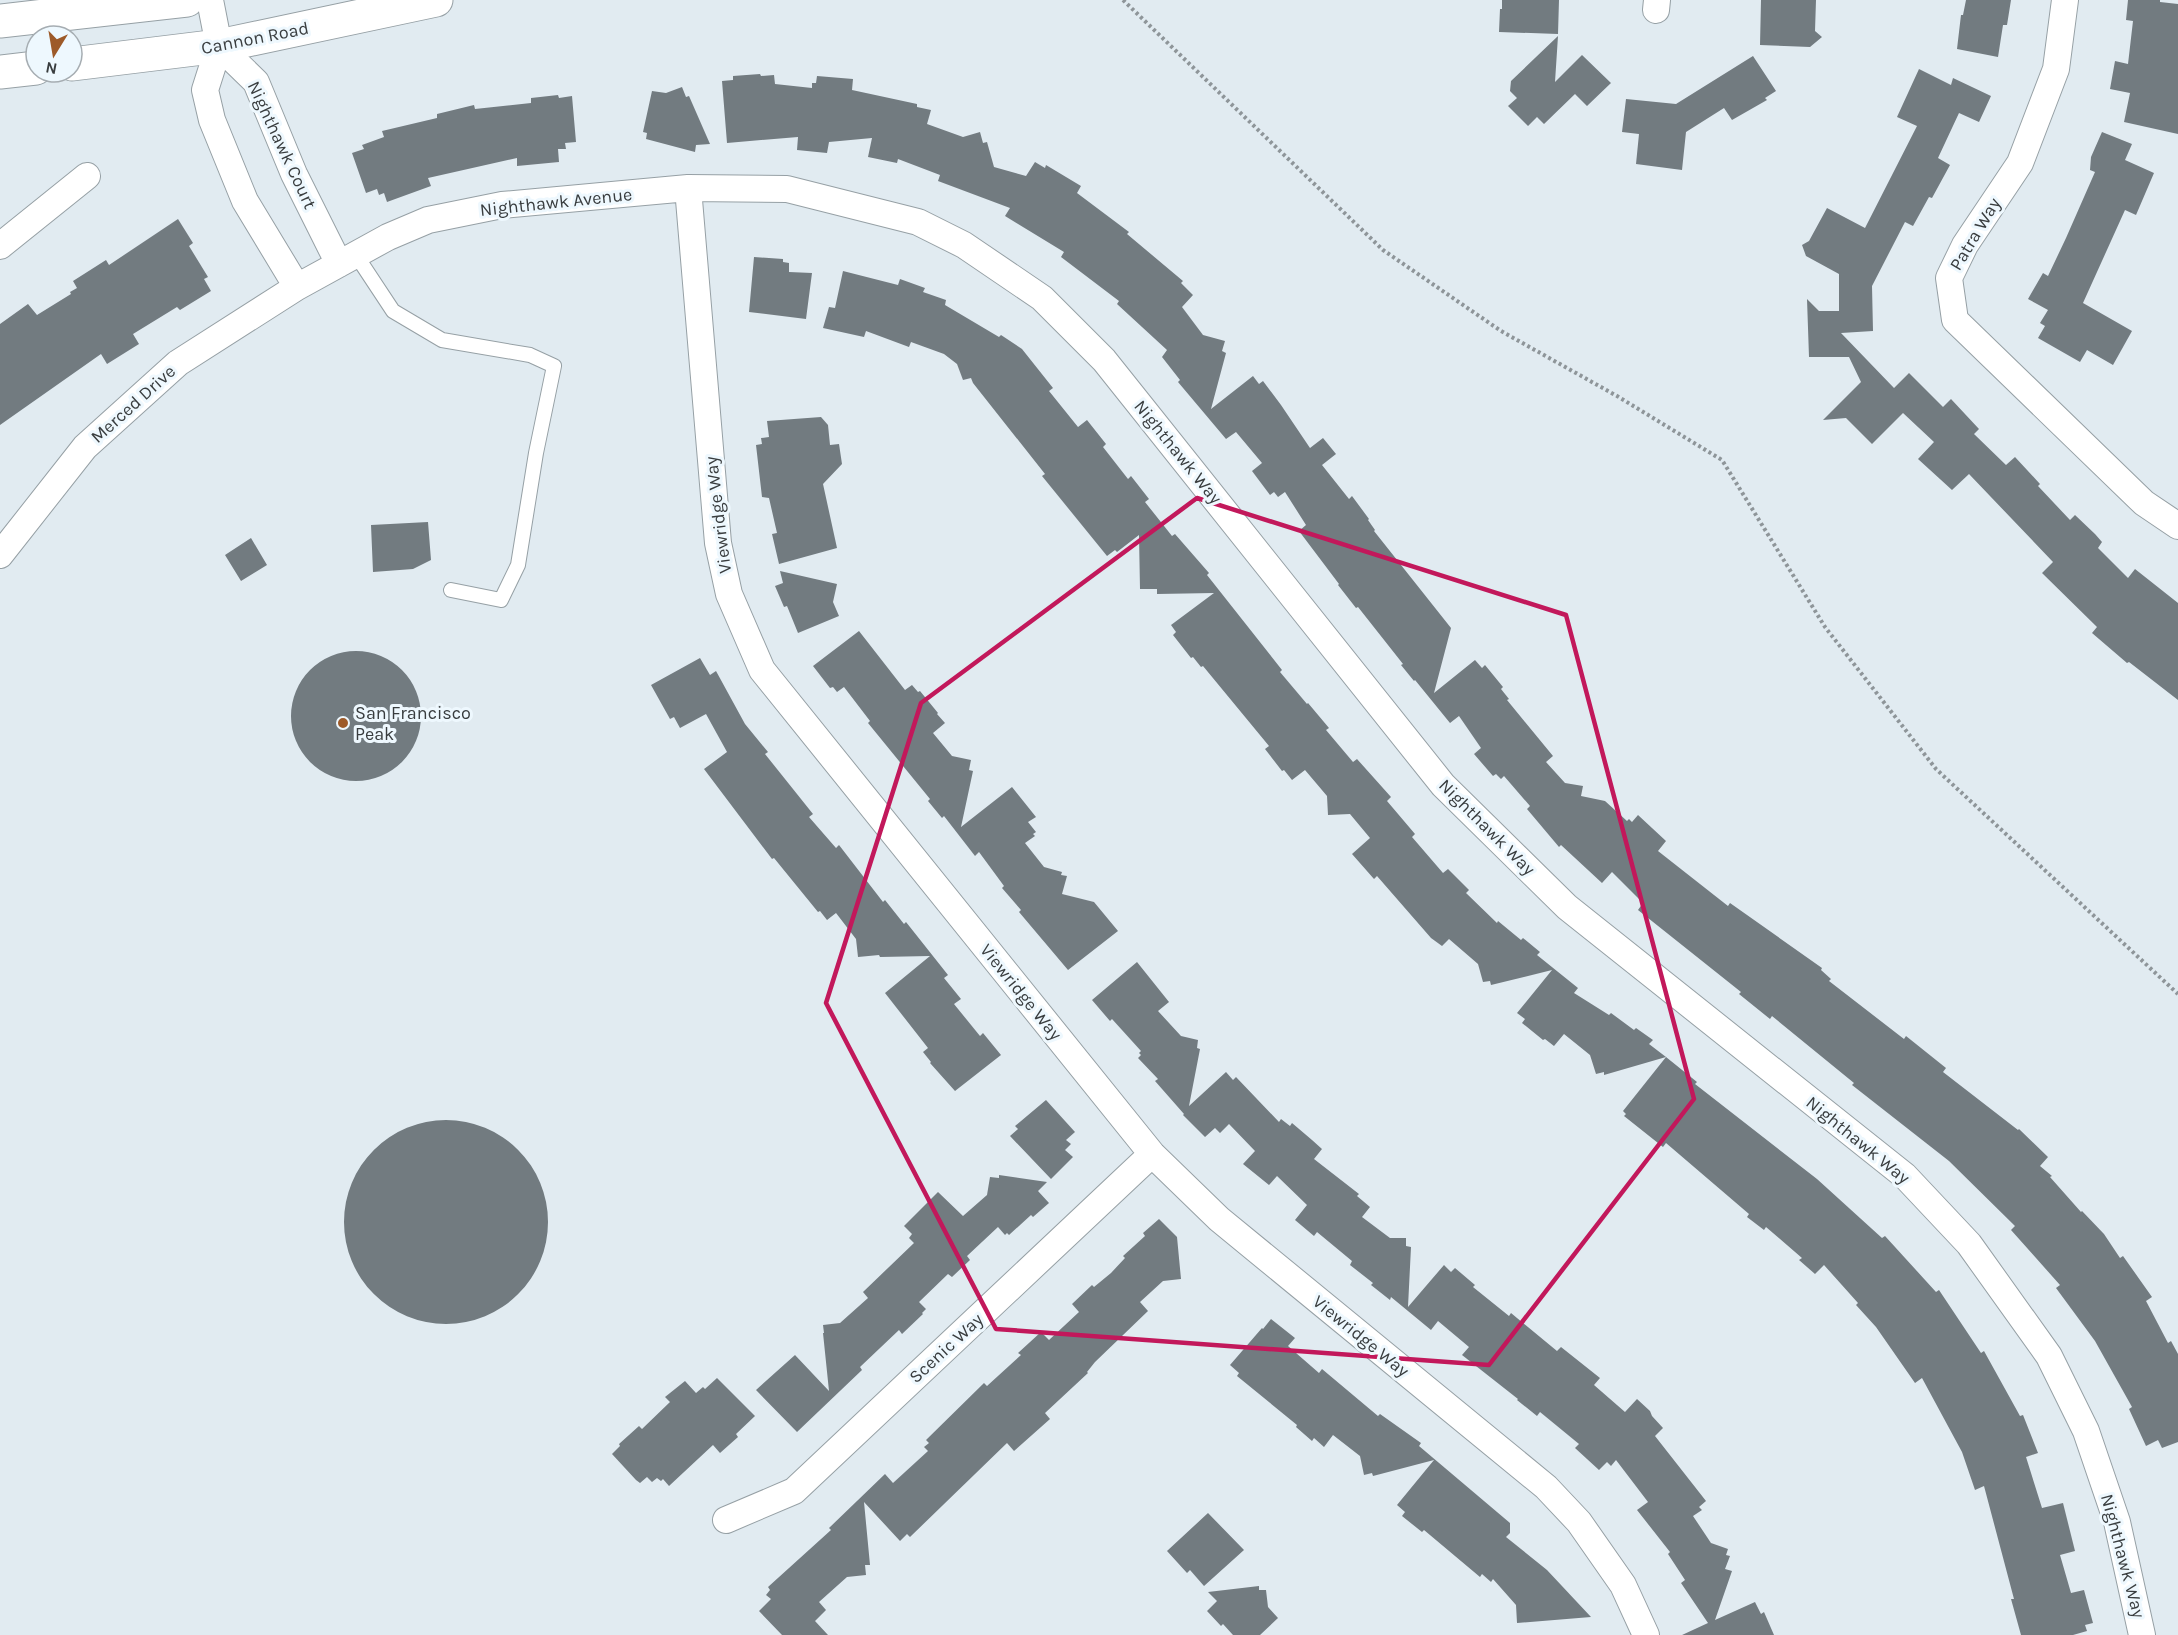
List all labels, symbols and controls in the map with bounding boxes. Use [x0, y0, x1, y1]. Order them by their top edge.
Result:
street label: Cannon Road [199, 17, 311, 59]
north arrow [24, 24, 84, 84]
text: N [44, 58, 59, 79]
street label: Nighthawk Court [243, 77, 321, 213]
street label: Nighthawk Avenue [479, 183, 633, 221]
street label: Patra Way [1945, 193, 2006, 274]
street label: Merced Drive [86, 360, 180, 448]
street label: Nighthawk Way [1129, 396, 1227, 509]
street label: Viewridge Way [700, 455, 736, 575]
place label: San Francisco Peak [355, 702, 471, 745]
marker: San Francisco Peak [336, 716, 350, 730]
street label: Nighthawk Way [1434, 774, 1540, 880]
street label: Viewridge Way [975, 939, 1067, 1045]
street label: Nighthawk Way [1802, 1091, 1915, 1189]
street label: Viewridge Way [1308, 1290, 1414, 1382]
street label: Scenic Way [904, 1308, 988, 1388]
street label: Nighthawk Way [2096, 1492, 2150, 1621]

